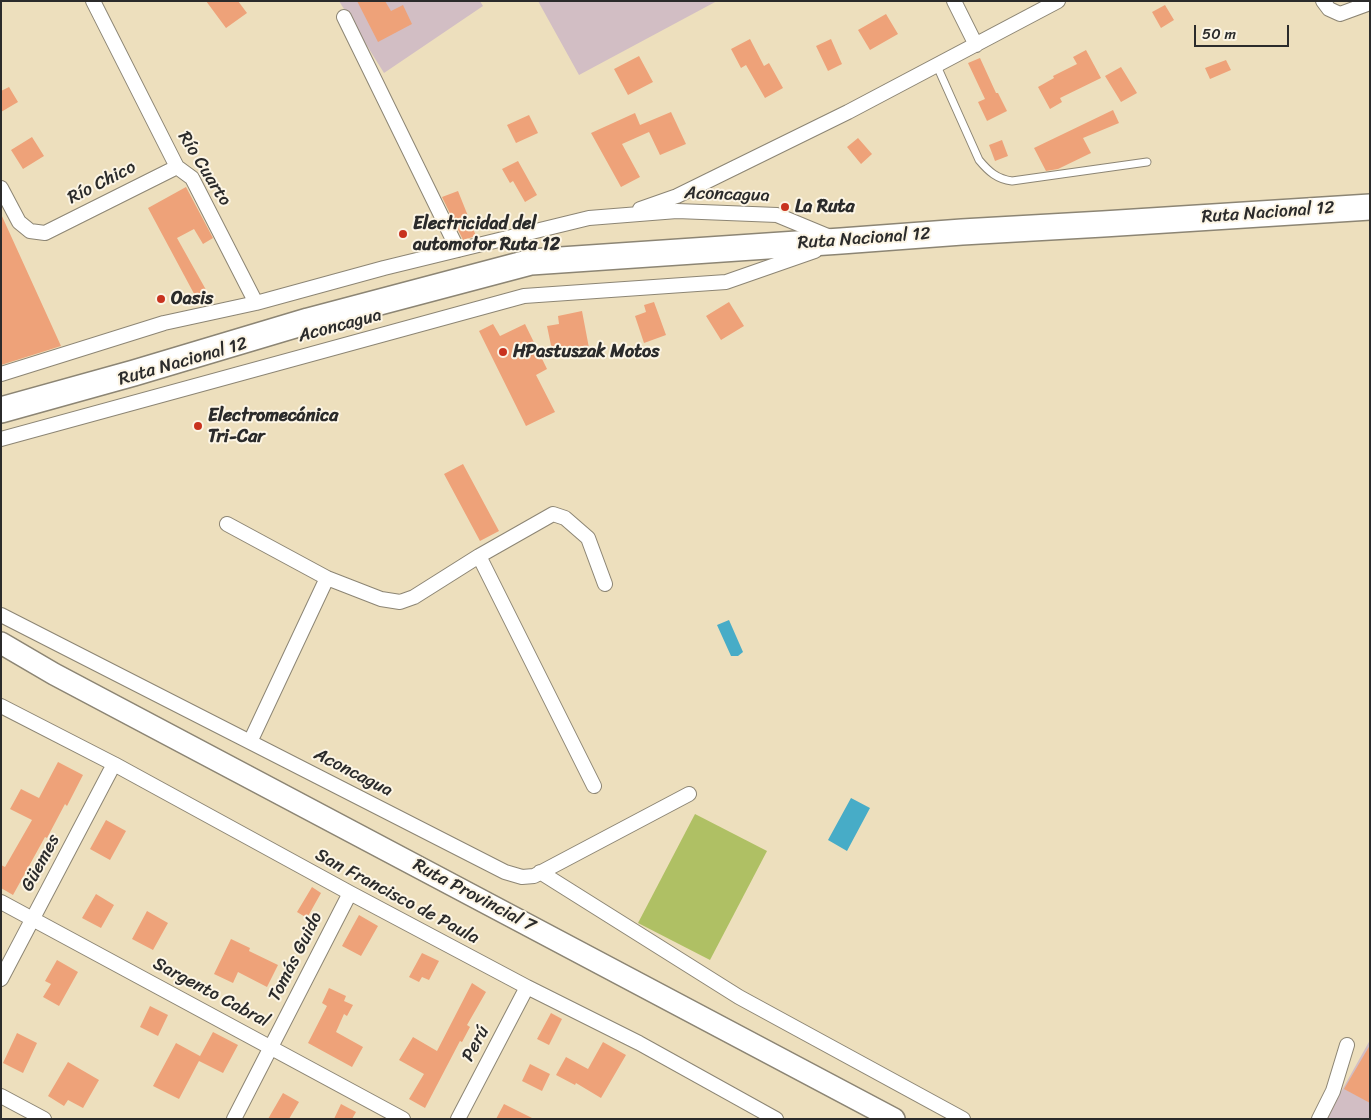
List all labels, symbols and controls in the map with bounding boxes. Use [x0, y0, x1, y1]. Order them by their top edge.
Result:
scale bar [1196, 15, 1291, 47]
text: 50 m [1202, 21, 1236, 47]
street label: Río Cuarto [173, 128, 235, 210]
street label: Río Chico [64, 157, 140, 209]
street label: Aconcagua [684, 183, 770, 207]
place label: La Ruta [795, 196, 855, 218]
street label: Ruta Nacional 12 [1201, 198, 1335, 228]
marker: La Ruta [779, 201, 791, 213]
place label: Electricidad del automotor Ruta 12 [413, 213, 560, 255]
street label: Ruta Nacional 12 [797, 224, 931, 254]
marker: Electricidad del automotor Ruta 12 [397, 228, 409, 240]
place label: Oasis [171, 288, 213, 310]
marker: Oasis [155, 293, 167, 305]
street label: Aconcagua [296, 305, 384, 347]
street label: Ruta Nacional 12 [116, 333, 250, 391]
place label: HPastuszak Motos [513, 341, 659, 363]
marker: HPastuszak Motos [497, 346, 509, 358]
place label: Electromecánica Tri-Car [208, 405, 338, 448]
marker: Electromecánica Tri-Car [192, 420, 204, 432]
street label: Aconcagua [310, 744, 396, 802]
street label: Güemes [17, 831, 65, 895]
street label: San Francisco de Paula [311, 845, 483, 949]
street label: Ruta Provincial 7 [409, 855, 539, 937]
street label: Tomás Guido [264, 909, 328, 1005]
street label: Sargento Cabral [149, 953, 273, 1033]
street label: Perú [458, 1023, 494, 1065]

